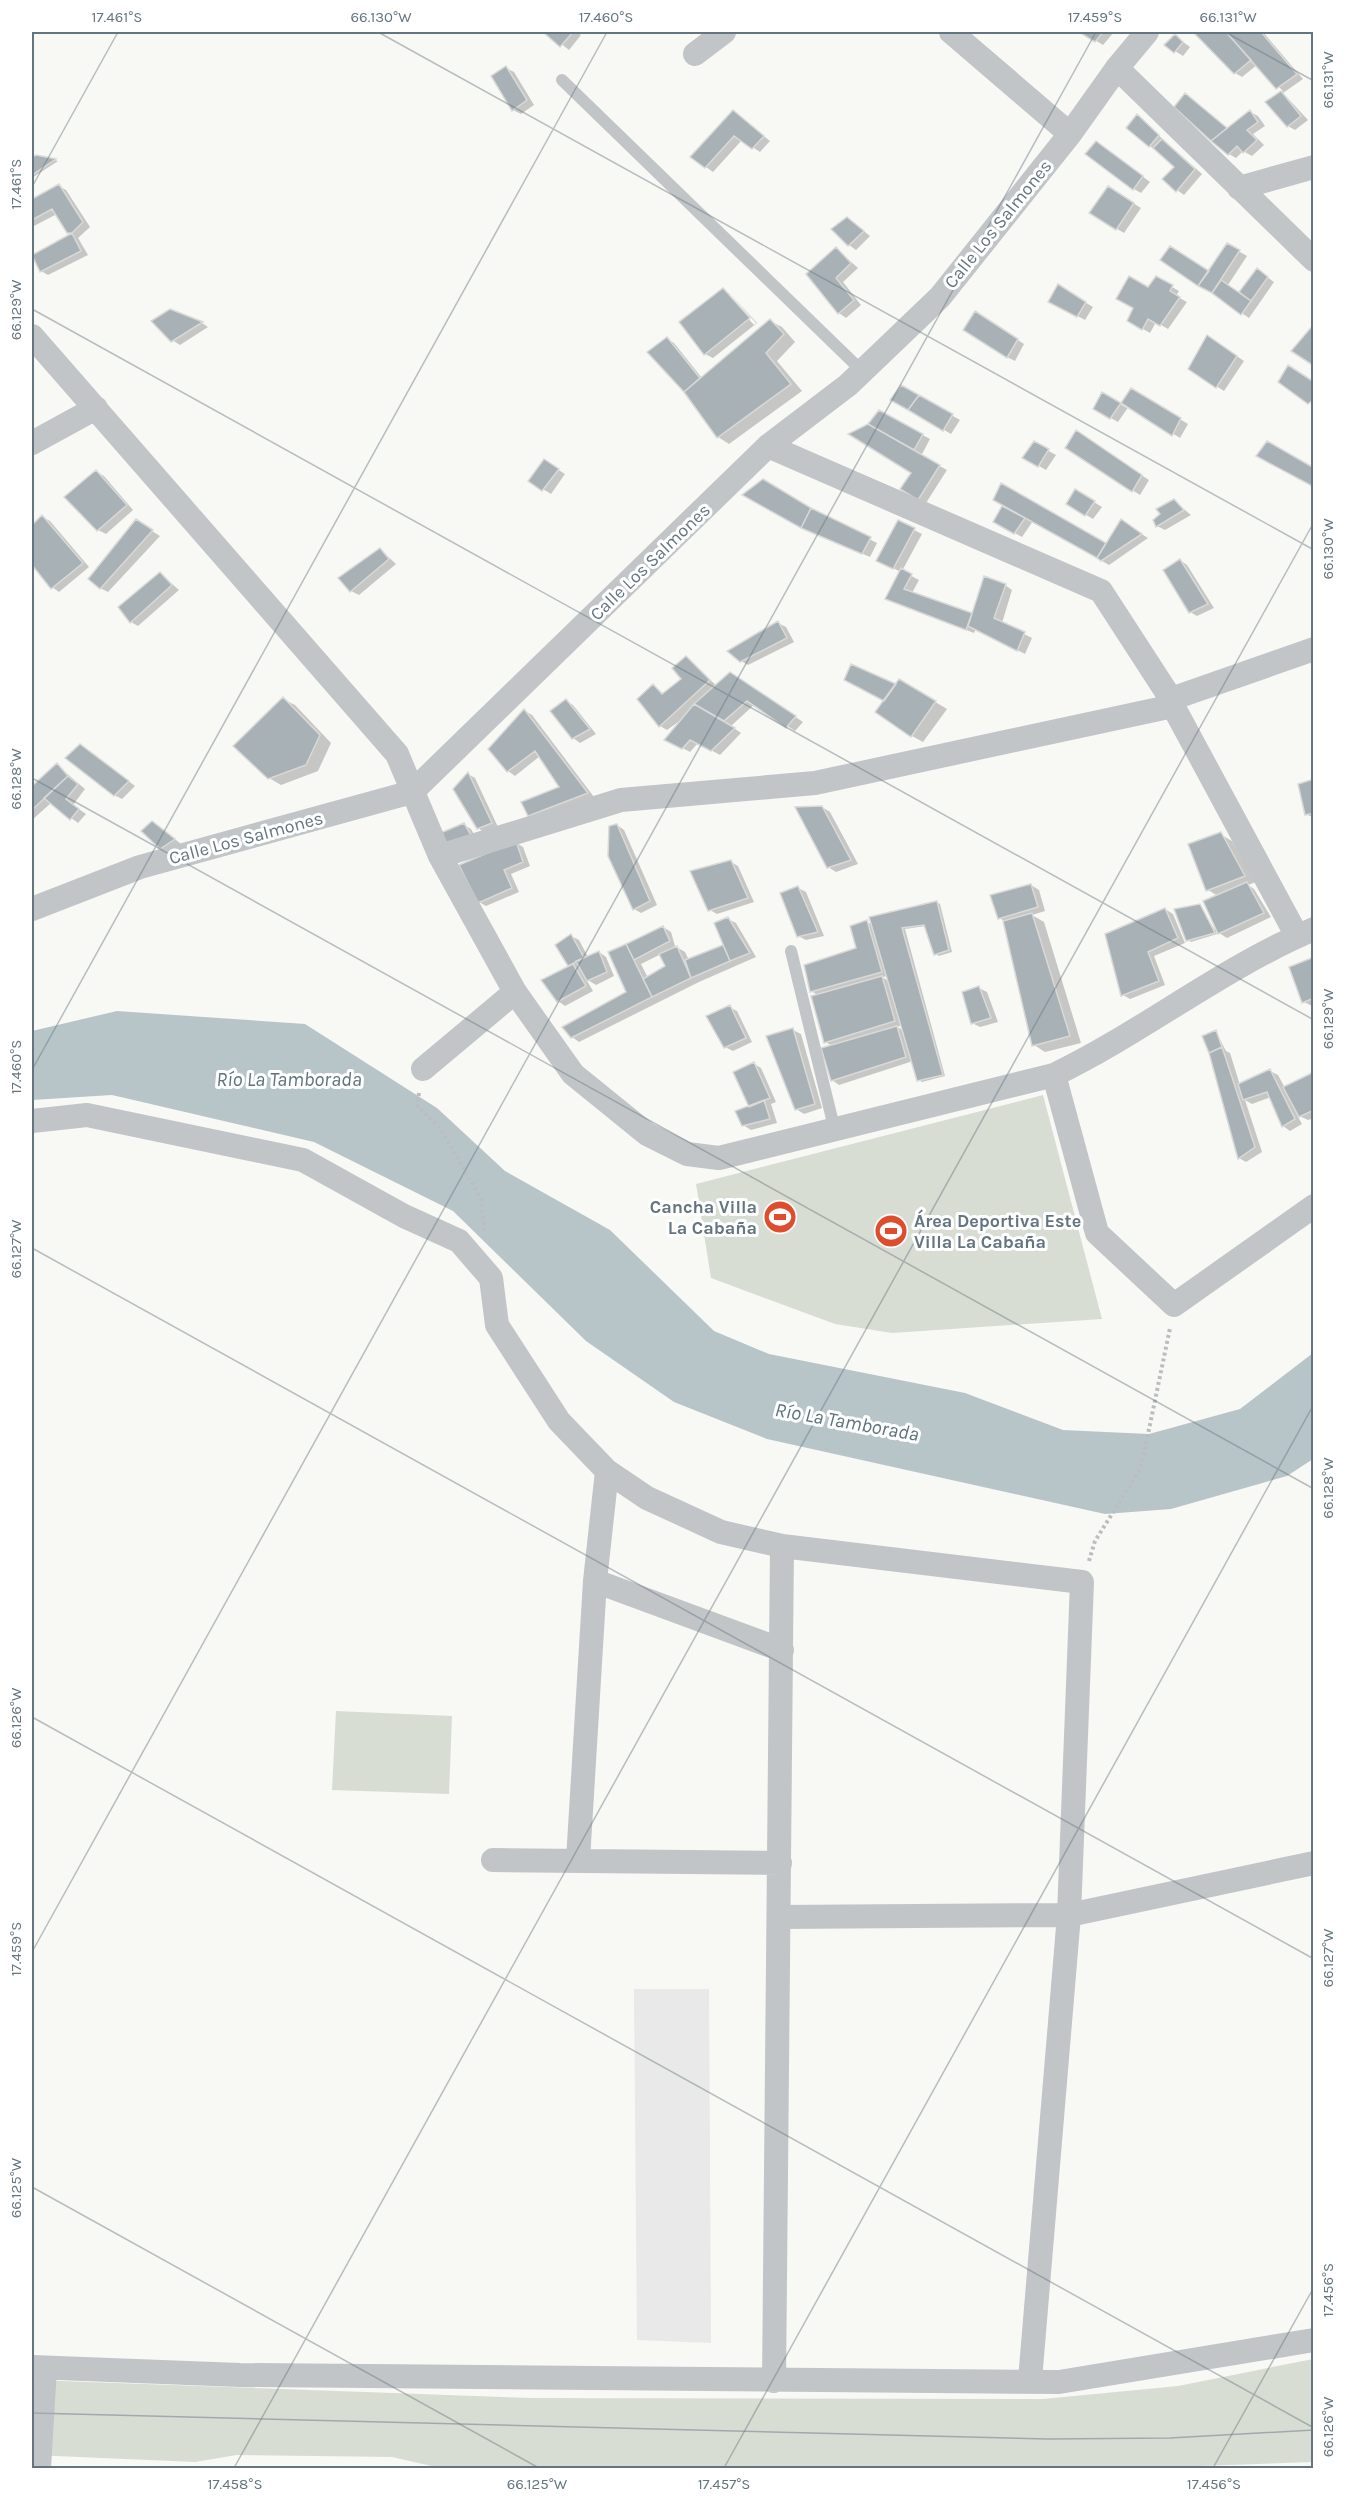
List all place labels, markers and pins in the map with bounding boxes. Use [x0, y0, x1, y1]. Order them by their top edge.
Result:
place label: Cancha Villa La Cabaña [650, 1196, 757, 1239]
sports icon: Cancha Villa La Cabaña [762, 1199, 798, 1235]
place label: Área Deportiva Este Villa La Cabaña [914, 1209, 1081, 1253]
sports icon: Área Deportiva Este Villa La Cabaña [873, 1213, 909, 1249]

